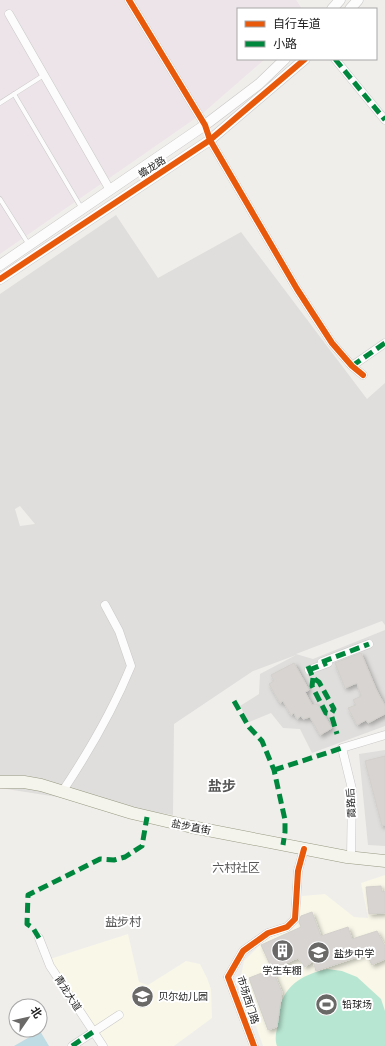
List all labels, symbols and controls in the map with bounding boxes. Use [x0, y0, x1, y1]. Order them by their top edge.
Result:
legend [237, 8, 377, 60]
text: 自行车道 [273, 16, 321, 31]
text: 小路 [273, 36, 297, 51]
street label: 蟾龙路 [136, 153, 168, 181]
district label: 盐步 [208, 777, 236, 795]
street label: 霞路后 [344, 788, 358, 818]
street label: 盐步直街 [170, 817, 212, 837]
district label: 六村社区 [212, 860, 260, 875]
district label: 盐步村 [105, 914, 142, 929]
building icon: 学生车棚 [269, 937, 295, 963]
school or university icon: 盐步中学 [306, 940, 332, 966]
place label: 盐步中学 [334, 947, 374, 960]
place label: 学生车棚 [262, 964, 302, 977]
street label: 青龙大道 [52, 973, 84, 1013]
street label: 市场西门路 [234, 974, 262, 1026]
school or university icon: 贝尔幼儿园 [130, 983, 156, 1009]
place label: 贝尔幼儿园 [158, 990, 208, 1003]
sports icon: 铅球场 [313, 991, 339, 1017]
north arrow [8, 998, 48, 1038]
place label: 铅球场 [342, 998, 372, 1011]
text: 北 [27, 1004, 45, 1021]

